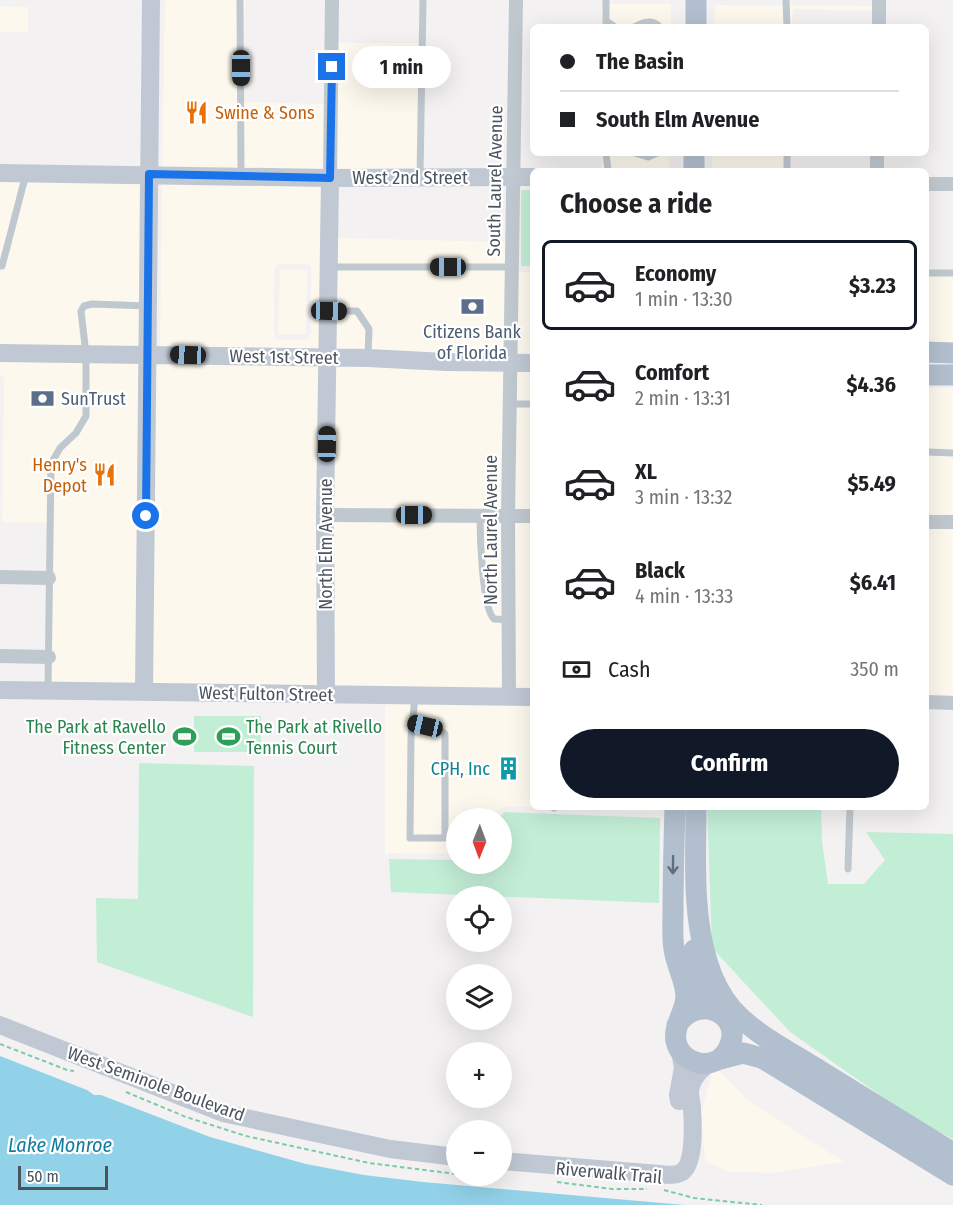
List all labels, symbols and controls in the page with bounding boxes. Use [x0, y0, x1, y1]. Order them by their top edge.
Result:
callout: 1 min [353, 46, 452, 88]
text: The Basin [596, 48, 684, 75]
car [232, 50, 250, 86]
route end [318, 53, 345, 80]
text: 1 min [380, 55, 423, 79]
restaurant icon: Swine & Sons [184, 100, 210, 126]
place label: Swine & Sons [215, 102, 315, 124]
street label: South Laurel Avenue [483, 105, 507, 257]
text: South Elm Avenue [596, 106, 759, 133]
street label: West 2nd Street [352, 167, 468, 189]
text: Choose a ride [560, 188, 712, 220]
car [430, 258, 466, 276]
icon: car [563, 258, 617, 312]
text: Economy [635, 260, 716, 287]
text: $3.23 [849, 272, 896, 299]
text: 1 min · 13:30 [635, 287, 733, 311]
bank icon: Citizens Bank of Florida [459, 293, 485, 319]
car [311, 302, 347, 320]
place label: Citizens Bank of Florida [423, 321, 522, 364]
car [170, 345, 206, 365]
street label: West 1st Street [229, 345, 339, 369]
icon: car [563, 357, 617, 411]
text: Comfort [635, 359, 709, 386]
text: $4.36 [846, 371, 896, 398]
bank icon: SunTrust [30, 386, 56, 412]
text: 2 min · 13:31 [635, 386, 731, 410]
place label: SunTrust [61, 388, 126, 410]
car [318, 426, 336, 462]
place label: Henry's Depot [32, 454, 87, 497]
street label: North Laurel Avenue [480, 455, 502, 605]
icon: car [563, 456, 617, 510]
text: XL [635, 458, 657, 485]
restaurant icon: Henry's Depot [92, 462, 118, 488]
text: $5.49 [847, 470, 896, 497]
street label: North Elm Avenue [315, 478, 337, 610]
text: 3 min · 13:32 [635, 485, 732, 509]
route start [132, 502, 159, 529]
car [396, 506, 432, 524]
icon: car [563, 555, 617, 609]
text: Black [635, 557, 685, 584]
text: $6.41 [850, 569, 896, 596]
text: 4 min · 13:33 [635, 584, 733, 608]
icon: cash [560, 653, 593, 686]
text: Cash [608, 656, 651, 683]
text: 350 m [850, 657, 899, 681]
street label: West Fulton Street [199, 682, 334, 706]
car [405, 713, 445, 739]
place label: The Park at Ravello Fitness Center [26, 716, 167, 759]
place label: The Park at Rivello Tennis Court [246, 716, 382, 759]
sports icon: The Park at Ravello Fitness Center [171, 724, 197, 750]
sports icon: The Park at Rivello Tennis Court [215, 724, 241, 750]
button: Confirm [560, 729, 899, 798]
building icon: CPH, Inc [495, 756, 521, 782]
place label: CPH, Inc [431, 758, 490, 780]
north arrow [446, 808, 512, 874]
map controls [446, 808, 512, 1186]
one-way arrow [668, 855, 679, 875]
button: locate [446, 886, 512, 952]
button: layers [446, 964, 512, 1030]
street label: West Seminole Boulevard [64, 1042, 248, 1126]
button: + [446, 1042, 512, 1108]
button: − [446, 1120, 512, 1186]
water label: Lake Monroe [8, 1133, 113, 1157]
street label: Riverwalk Trail [555, 1157, 663, 1189]
scale bar [18, 1163, 108, 1190]
text: 50 m [27, 1167, 59, 1186]

